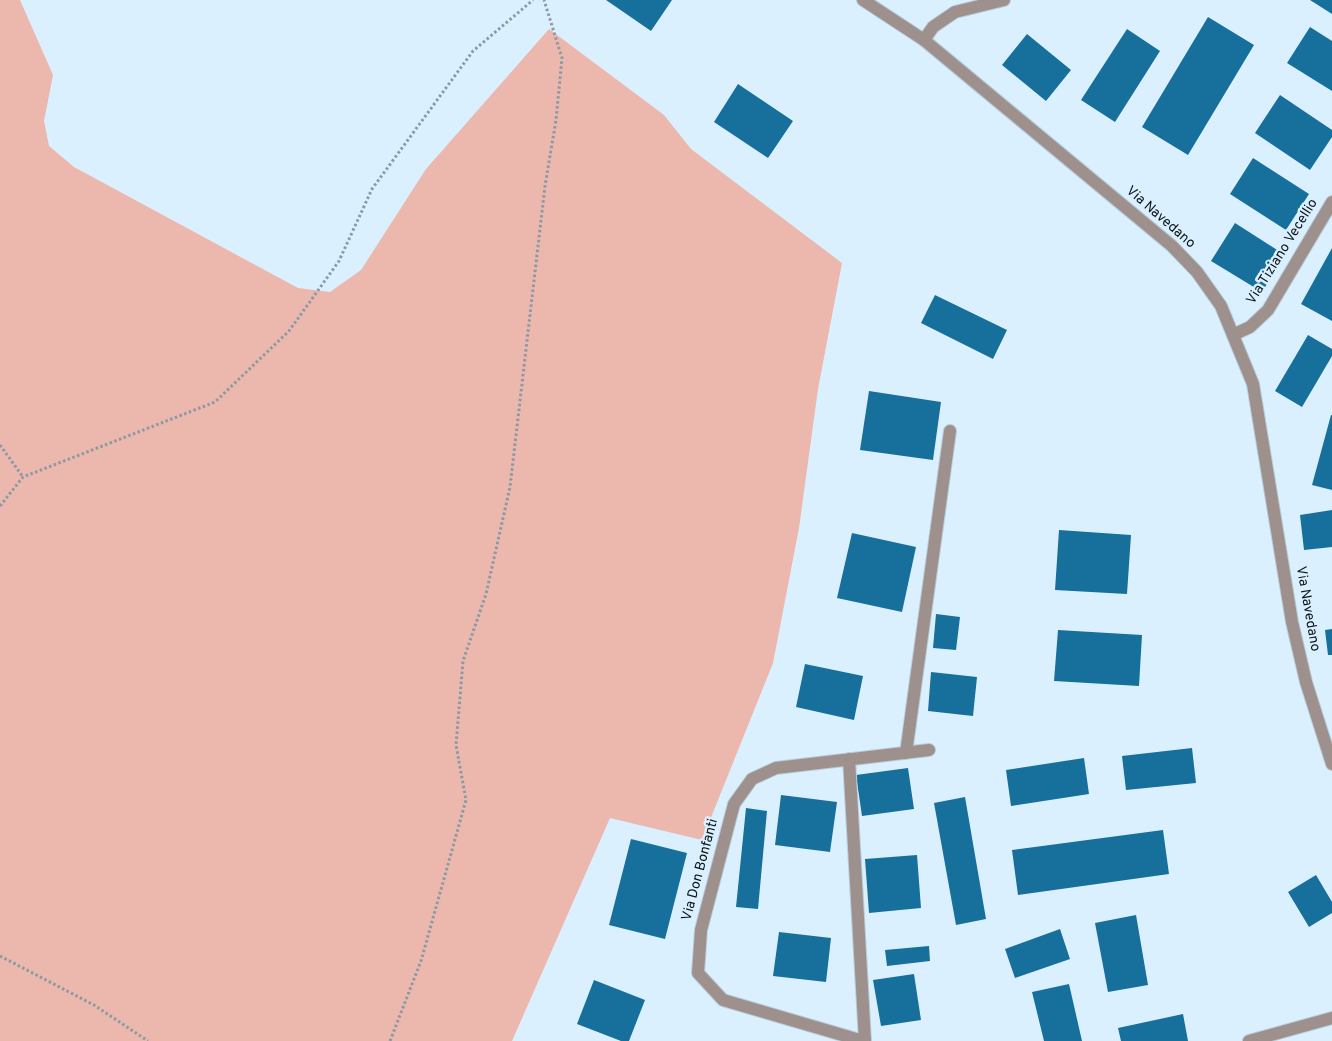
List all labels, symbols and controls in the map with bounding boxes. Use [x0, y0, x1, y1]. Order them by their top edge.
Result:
street label: Via Navedano [1122, 183, 1198, 253]
street label: Via Tiziano Vecellio [1244, 196, 1322, 308]
street label: Via Navedano [1291, 565, 1323, 653]
street label: Via Don Bonfanti [679, 817, 723, 923]

